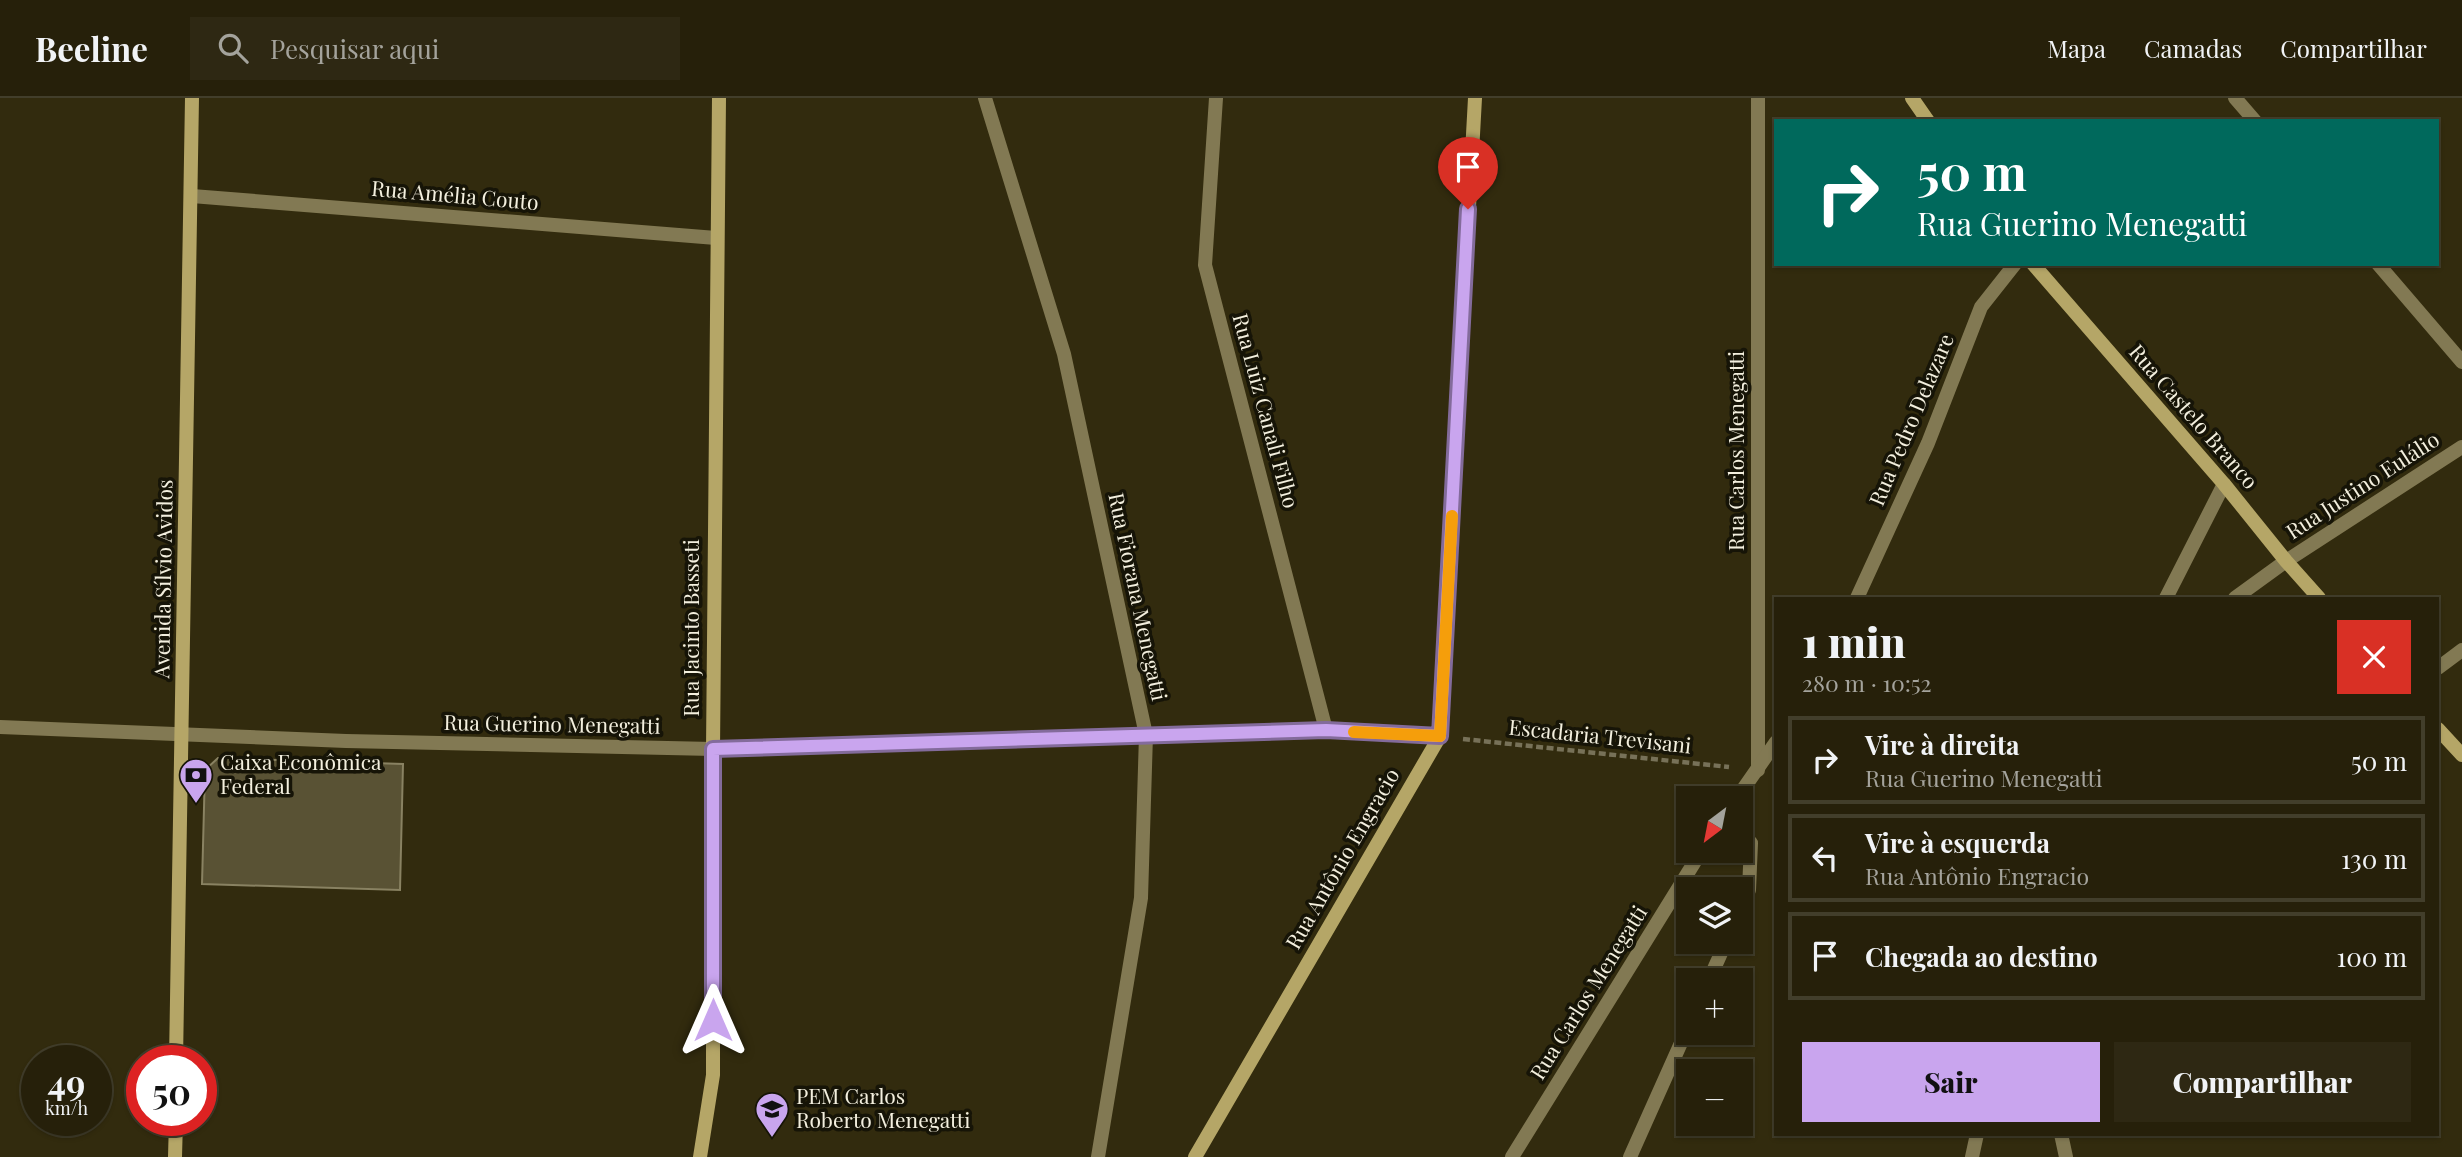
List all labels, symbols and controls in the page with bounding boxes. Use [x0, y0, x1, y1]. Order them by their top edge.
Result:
search box [190, 17, 680, 80]
text: Beeline [35, 26, 148, 70]
icon: search [214, 29, 252, 67]
text: Pesquisar aqui [270, 31, 439, 66]
text: Mapa [2047, 32, 2106, 64]
text: Camadas [2144, 32, 2242, 64]
text: Compartilhar [2280, 32, 2427, 64]
pin [1438, 137, 1498, 209]
text: 50 m [1917, 138, 2027, 203]
icon: right [1802, 147, 1893, 238]
icon: arrive [1449, 148, 1487, 186]
street label: Rua Amélia Couto [370, 173, 540, 215]
text: Rua Guerino Menegatti [1917, 201, 2247, 244]
street label: Rua Luiz Canali Filho [1227, 310, 1306, 511]
street label: Rua Pedro Delazare [1861, 329, 1959, 509]
street label: Rua Castelo Branco [2124, 337, 2265, 494]
street label: Rua Carlos Menegatti [1721, 351, 1749, 551]
street label: Rua Justino Eulálio [2280, 424, 2444, 544]
street label: Avenida Sílvio Avidos [146, 479, 178, 680]
street label: Rua Fiorana Menegatti [1103, 490, 1175, 703]
street label: Rua Jacinto Basseti [676, 539, 704, 717]
text: 1 min [1802, 613, 1906, 669]
button: close [2337, 620, 2411, 694]
text: 280 m · 10:52 [1802, 667, 1931, 698]
street label: Rua Guerino Menegatti [443, 707, 661, 739]
street label: Escadaria Trevisani [1508, 712, 1693, 759]
text: Vire à direita [1865, 727, 2020, 762]
icon: right [1806, 741, 1844, 779]
text: 50 m [2351, 743, 2407, 778]
place label: Caixa Econômica Federal [220, 747, 382, 799]
bank icon: Caixa Econômica Federal [177, 756, 215, 805]
street label: Rua Antônio Engracio [1278, 762, 1405, 954]
text: Rua Guerino Menegatti [1865, 762, 2102, 793]
north arrow [1676, 786, 1754, 863]
map controls [1676, 786, 1753, 1136]
text: Vire à esquerda [1865, 825, 2050, 860]
icon: left [1806, 839, 1844, 877]
text: 130 m [2341, 841, 2407, 876]
text: Rua Antônio Engracio [1865, 860, 2089, 891]
button: layers [1676, 877, 1753, 954]
street label: Rua Carlos Menegatti [1522, 900, 1652, 1084]
icon: arrive [1806, 937, 1844, 975]
text: Chegada ao destino [1865, 939, 2098, 974]
text: 100 m [2337, 939, 2407, 974]
button: + [1676, 968, 1753, 1045]
position arrow [676, 983, 750, 1057]
button: Sair [1802, 1042, 2100, 1122]
button: Compartilhar [2114, 1042, 2411, 1122]
speed limit sign: 50 [126, 1045, 217, 1136]
text: 49 [48, 1058, 85, 1105]
button: − [1676, 1059, 1753, 1136]
place label: PEM Carlos Roberto Menegatti [796, 1081, 970, 1133]
school or university icon: PEM Carlos Roberto Menegatti [753, 1090, 791, 1139]
text: km/h [45, 1096, 88, 1120]

